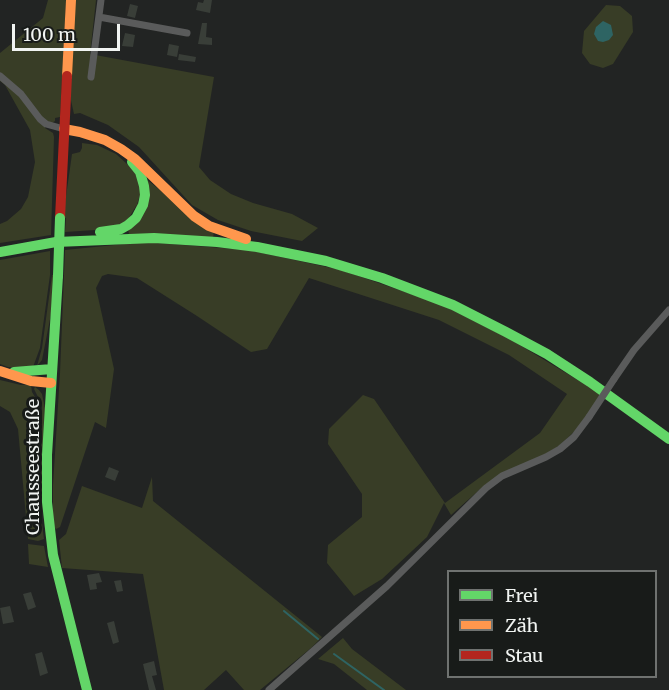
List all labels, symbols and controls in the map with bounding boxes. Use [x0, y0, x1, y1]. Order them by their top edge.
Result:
scale bar [15, 12, 123, 50]
text: 100 m [23, 23, 76, 46]
street label: Chausseestraße [23, 399, 45, 535]
legend [447, 570, 657, 678]
text: Frei [505, 584, 538, 607]
text: Zäh [505, 614, 538, 637]
text: Stau [505, 644, 543, 667]

